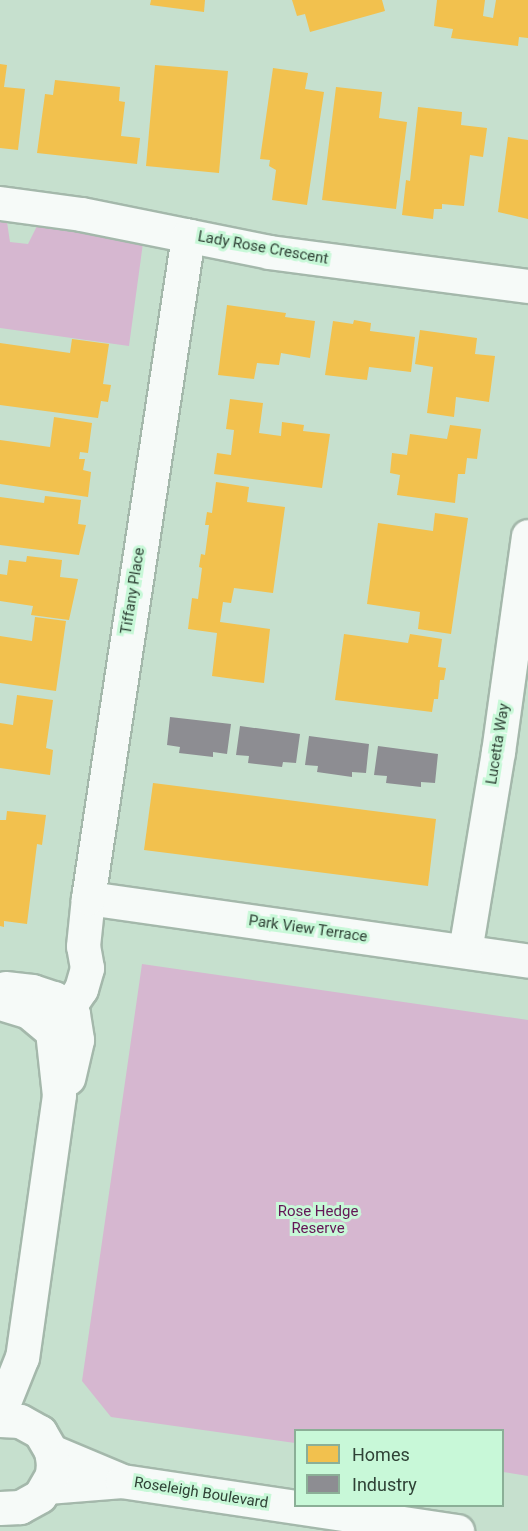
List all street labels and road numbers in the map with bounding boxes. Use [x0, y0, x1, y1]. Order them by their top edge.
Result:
street label: Lady Rose Crescent [196, 228, 330, 268]
street label: Tiffany Place [117, 546, 149, 636]
street label: Lucetta Way [483, 702, 513, 786]
street label: Park View Terrace [247, 912, 369, 946]
street label: Roseleigh Boulevard [133, 1474, 269, 1512]

